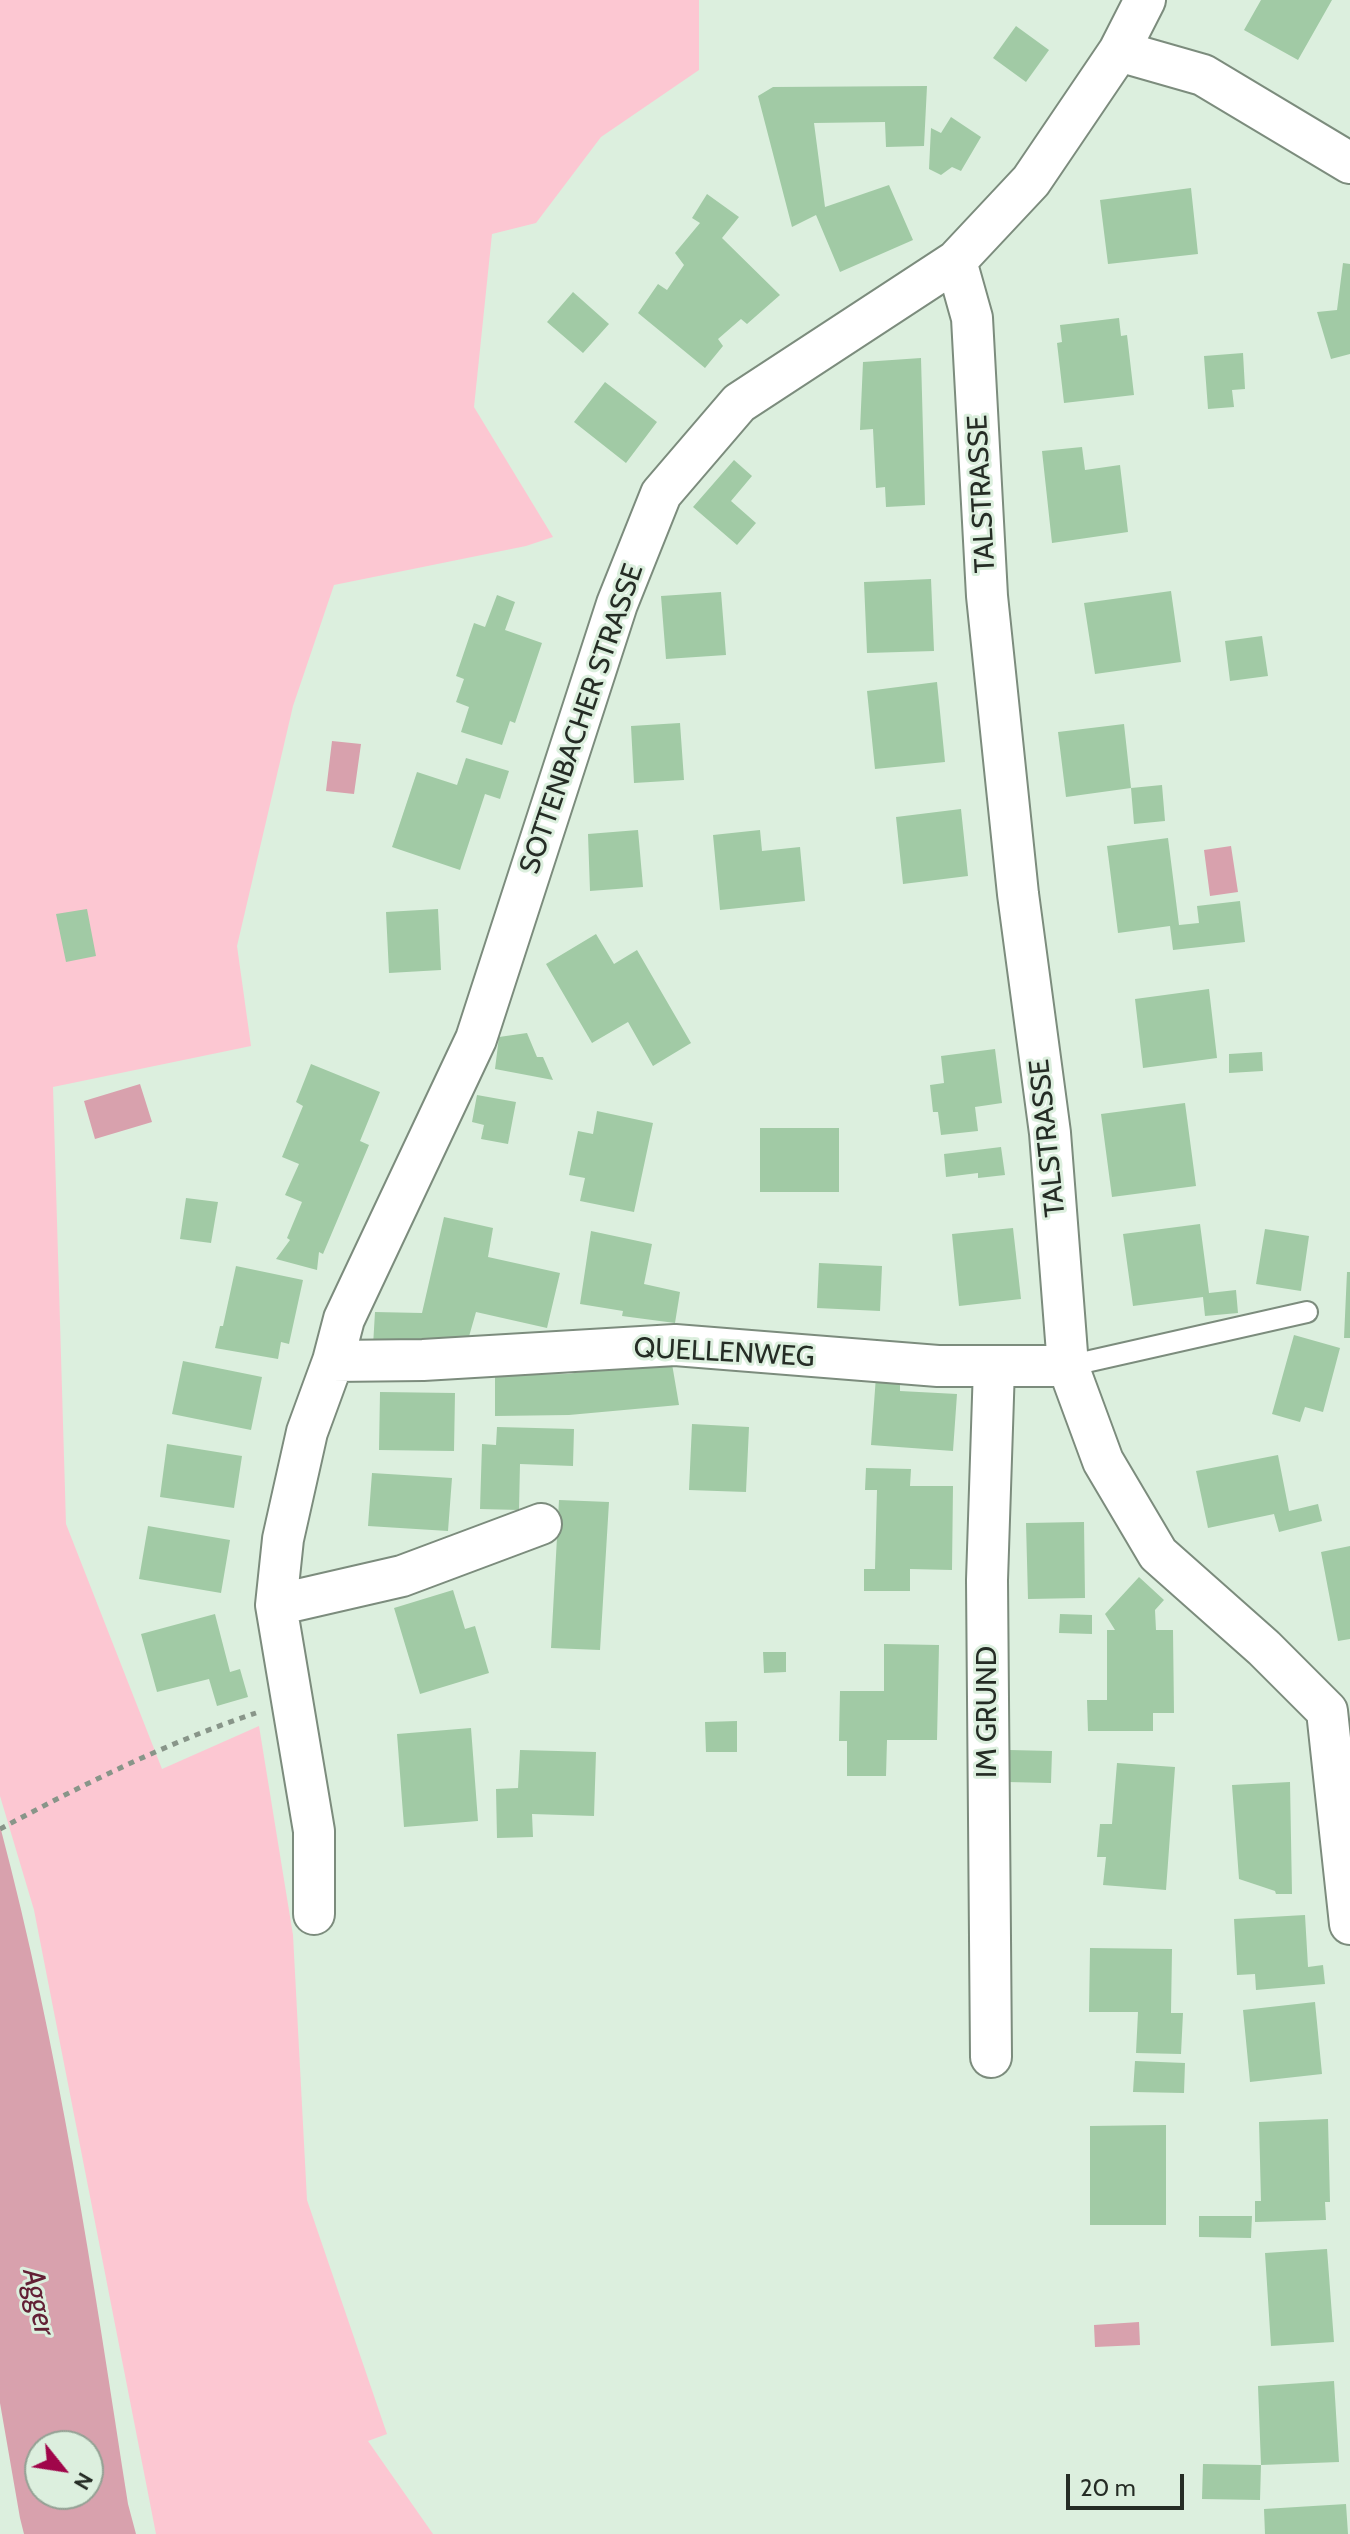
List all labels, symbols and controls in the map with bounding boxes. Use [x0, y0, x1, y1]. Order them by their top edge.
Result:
street label: TALSTRASSE [961, 414, 1003, 574]
street label: SOTTENBACHER STRASSE [513, 560, 651, 878]
street label: TALSTRASSE [1023, 1058, 1073, 1218]
street label: QUELLENWEG [633, 1331, 815, 1375]
street label: IM GRUND [971, 1646, 1005, 1778]
water label: Agger [14, 2266, 62, 2338]
north arrow [24, 2430, 104, 2510]
scale bar [1070, 2458, 1188, 2508]
text: N [68, 2468, 99, 2495]
text: 20 m [1080, 2473, 1136, 2502]

